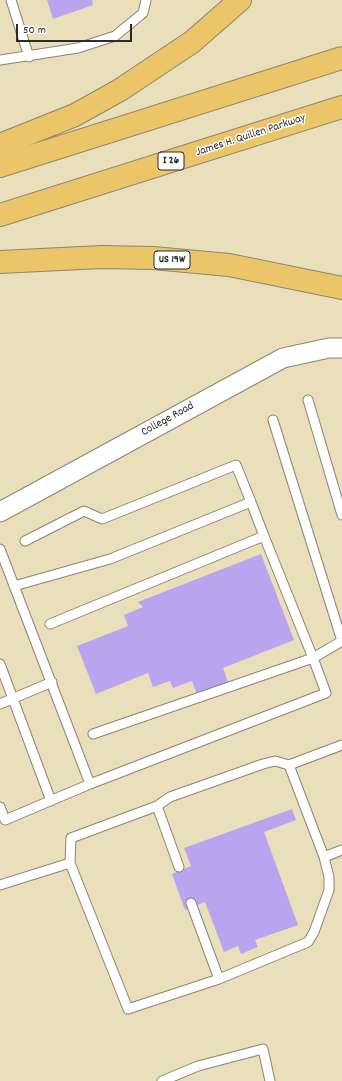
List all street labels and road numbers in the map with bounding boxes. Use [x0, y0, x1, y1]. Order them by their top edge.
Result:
street label: James H. Quillen Parkway [194, 111, 308, 161]
road number: I 26 [158, 152, 184, 170]
road number: US 19W [154, 251, 190, 269]
street label: College Road [139, 400, 197, 440]

